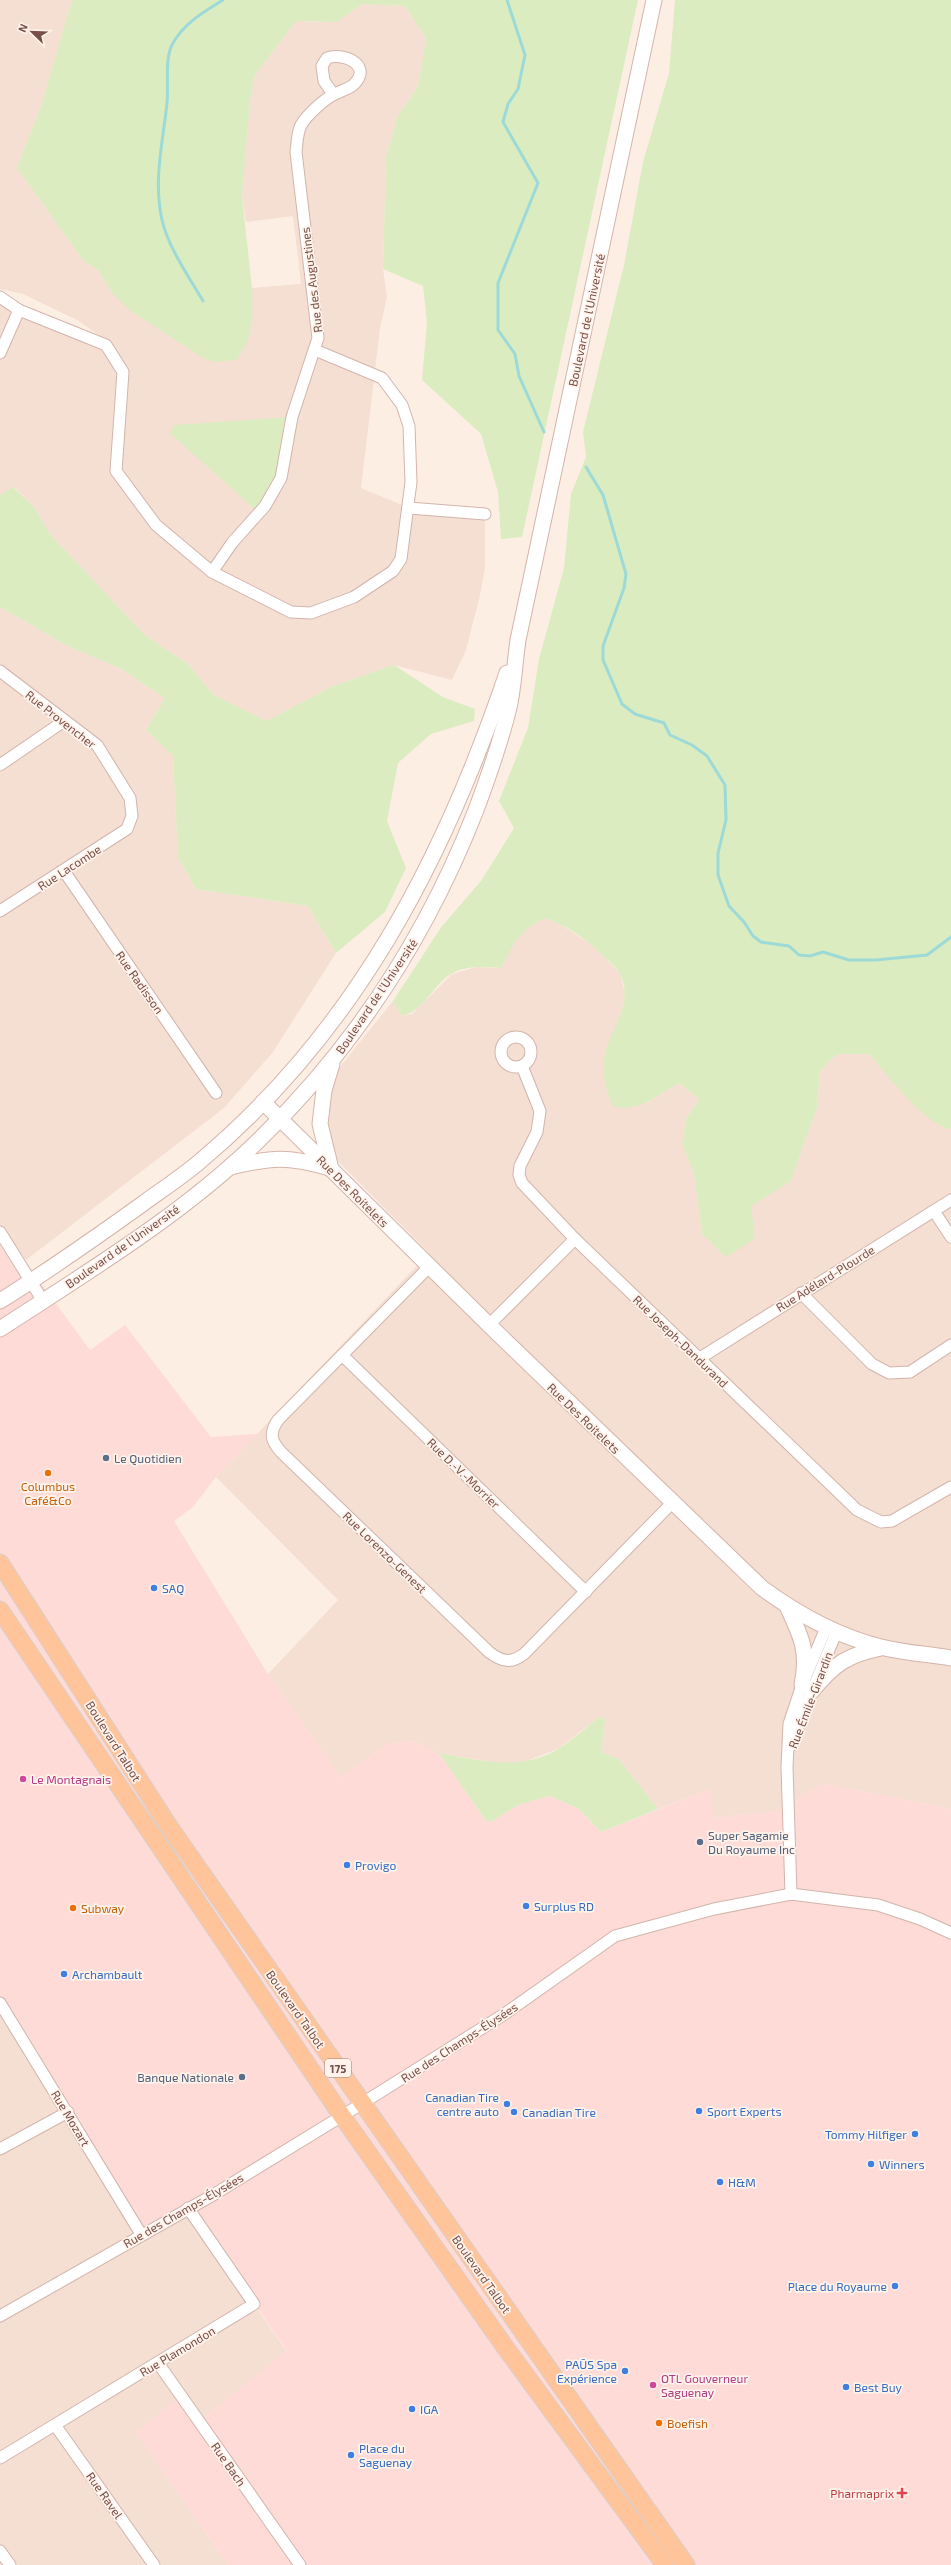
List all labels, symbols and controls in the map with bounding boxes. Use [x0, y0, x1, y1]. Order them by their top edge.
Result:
north arrow [12, 12, 52, 52]
text: N [15, 22, 30, 34]
street label: Rue des Augustines [298, 226, 324, 334]
street label: Boulevard de l'Université [565, 252, 607, 388]
street label: Rue Provencher [23, 687, 99, 751]
street label: Rue Lacombe [35, 841, 103, 893]
street label: Boulevard de l'Université [332, 936, 420, 1056]
street label: Rue Radisson [113, 948, 167, 1016]
street label: Rue Des Roitelets [314, 1152, 392, 1230]
street label: Boulevard de l'Université [62, 1201, 182, 1291]
street label: Rue Adélard-Plourde [773, 1242, 877, 1314]
street label: Rue Joseph-Dandurand [631, 1292, 731, 1390]
street label: Rue Des Roitelets [545, 1380, 623, 1456]
street label: Rue D.-V.-Morrier [425, 1435, 503, 1511]
place label: Le Quotidien [114, 1451, 182, 1466]
marker: Le Quotidien [101, 1453, 111, 1463]
marker: Columbus Café&Co [43, 1468, 53, 1478]
place label: Columbus Café&Co [21, 1479, 75, 1507]
street label: Rue Lorenzo-Genest [340, 1508, 430, 1596]
place label: SAQ [162, 1581, 184, 1596]
marker: SAQ [149, 1583, 159, 1593]
street label: Rue Émile-Girardin [785, 1650, 835, 1750]
street label: Boulevard Talbot [84, 1698, 145, 1784]
place label: Le Montagnais [31, 1772, 111, 1786]
marker: Le Montagnais [18, 1774, 28, 1784]
place label: Super Sagamie Du Royaume Inc [708, 1828, 795, 1856]
marker: Super Sagamie Du Royaume Inc [695, 1837, 705, 1847]
place label: Provigo [355, 1858, 396, 1872]
marker: Provigo [342, 1860, 352, 1870]
place label: Surplus RD [534, 1899, 594, 1913]
place label: Subway [81, 1901, 125, 1915]
marker: Surplus RD [521, 1901, 531, 1911]
marker: Subway [68, 1903, 78, 1913]
place label: Archambault [72, 1967, 143, 1981]
street label: Boulevard Talbot [264, 1967, 328, 2051]
marker: Archambault [59, 1969, 69, 1979]
street label: Rue des Champs-Élysées [398, 1999, 520, 2085]
road number: 175 [325, 2059, 351, 2077]
place label: Banque Nationale [137, 2070, 234, 2084]
marker: Banque Nationale [237, 2072, 247, 2082]
street label: Rue Mozart [49, 2087, 93, 2149]
place label: Canadian Tire centre auto [425, 2090, 499, 2118]
marker: Canadian Tire centre auto [502, 2099, 512, 2109]
place label: Sport Experts [707, 2104, 782, 2118]
place label: Canadian Tire [522, 2105, 596, 2119]
marker: Sport Experts [694, 2106, 704, 2116]
marker: Canadian Tire [509, 2107, 519, 2117]
place label: Tommy Hilfiger [825, 2127, 907, 2141]
marker: Tommy Hilfiger [910, 2129, 920, 2139]
place label: Winners [879, 2157, 925, 2171]
marker: Winners [866, 2159, 876, 2169]
street label: Rue des Champs-Élysées [120, 2170, 246, 2250]
place label: H&M [728, 2175, 756, 2189]
marker: H&M [715, 2177, 725, 2187]
street label: Boulevard Talbot [450, 2232, 514, 2316]
place label: Place du Royaume [788, 2279, 887, 2293]
marker: Place du Royaume [890, 2281, 900, 2291]
street label: Rue Plamondon [137, 2323, 217, 2379]
place label: PAŪS Spa Expérience [557, 2357, 617, 2385]
marker: PAŪS Spa Expérience [620, 2366, 630, 2376]
place label: OTL Gouverneur Saguenay [661, 2371, 748, 2399]
marker: OTL Gouverneur Saguenay [648, 2380, 658, 2390]
place label: Best Buy [854, 2380, 903, 2394]
marker: Best Buy [841, 2382, 851, 2392]
place label: IGA [420, 2402, 439, 2416]
marker: IGA [407, 2404, 417, 2414]
place label: Boefish [667, 2416, 708, 2430]
marker: Boefish [654, 2418, 664, 2428]
street label: Rue Bach [209, 2439, 249, 2489]
place label: Place du Saguenay [359, 2441, 413, 2469]
marker: Place du Saguenay [346, 2450, 356, 2460]
street label: Rue Ravel [84, 2469, 126, 2521]
place label: Pharmaprix [830, 2486, 895, 2500]
marker: Pharmaprix [897, 2488, 907, 2498]

